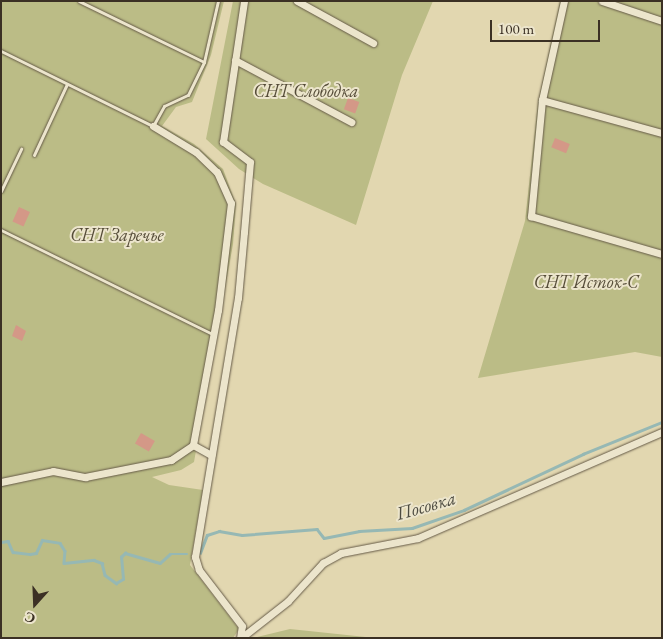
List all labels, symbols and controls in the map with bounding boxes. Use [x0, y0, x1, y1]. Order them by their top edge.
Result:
scale bar [493, 10, 603, 42]
text: 100 m [498, 19, 534, 38]
park label: СНТ Слободка [254, 80, 358, 102]
park label: СНТ Заречье [70, 224, 164, 246]
park label: СНТ Исток-С [534, 271, 638, 293]
water label: Посовка [394, 487, 458, 525]
north arrow [10, 579, 60, 629]
text: С [22, 608, 38, 628]

